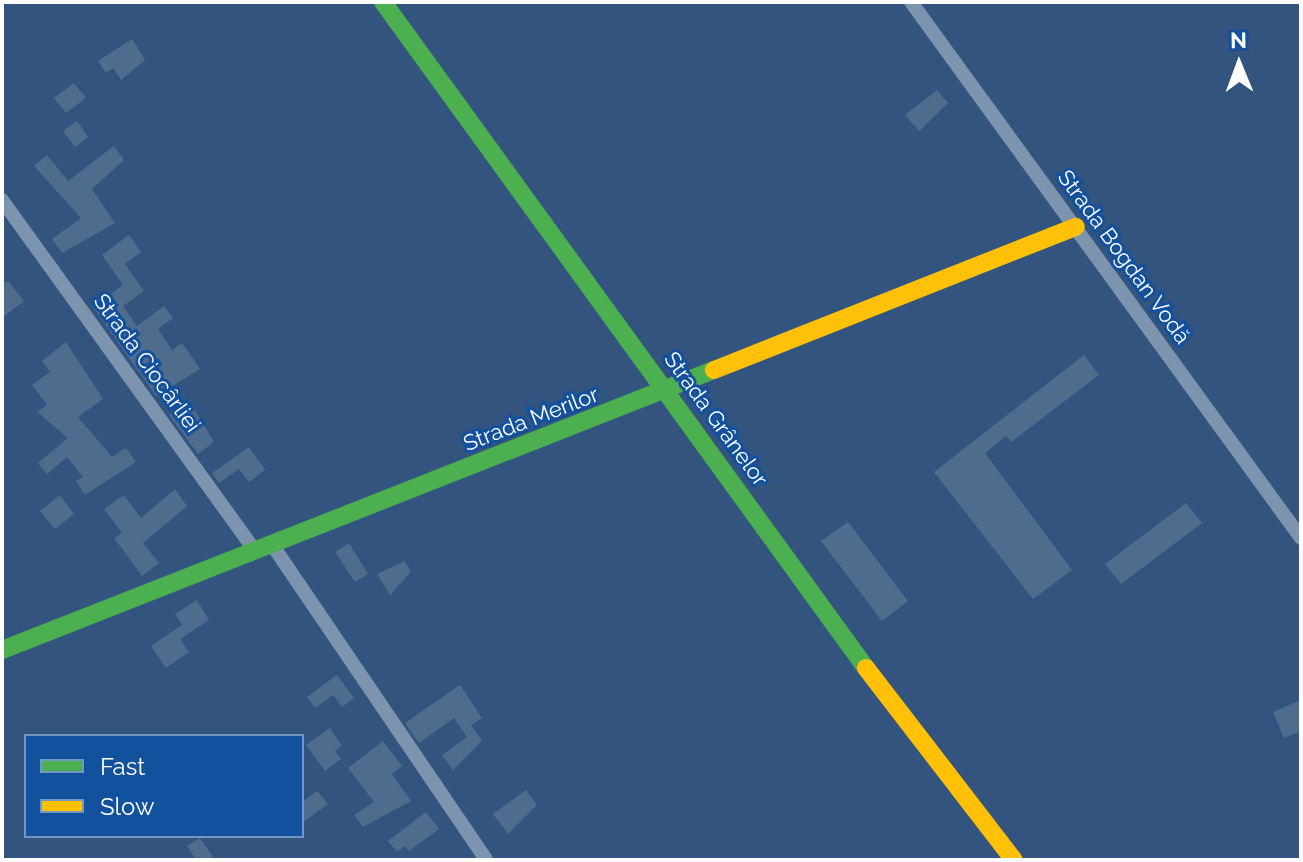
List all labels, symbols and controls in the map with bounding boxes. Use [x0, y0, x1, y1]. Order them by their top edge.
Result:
north arrow [1199, 24, 1279, 104]
text: N [1230, 27, 1247, 53]
street label: Strada Bogdan Vodă [1052, 165, 1196, 349]
street label: Strada Ciocârliei [88, 289, 206, 437]
street label: Strada Grânelor [658, 347, 774, 491]
street label: Strada Merilor [460, 381, 602, 457]
legend [24, 734, 304, 838]
text: Fast [100, 752, 145, 781]
text: Slow [100, 792, 154, 821]

